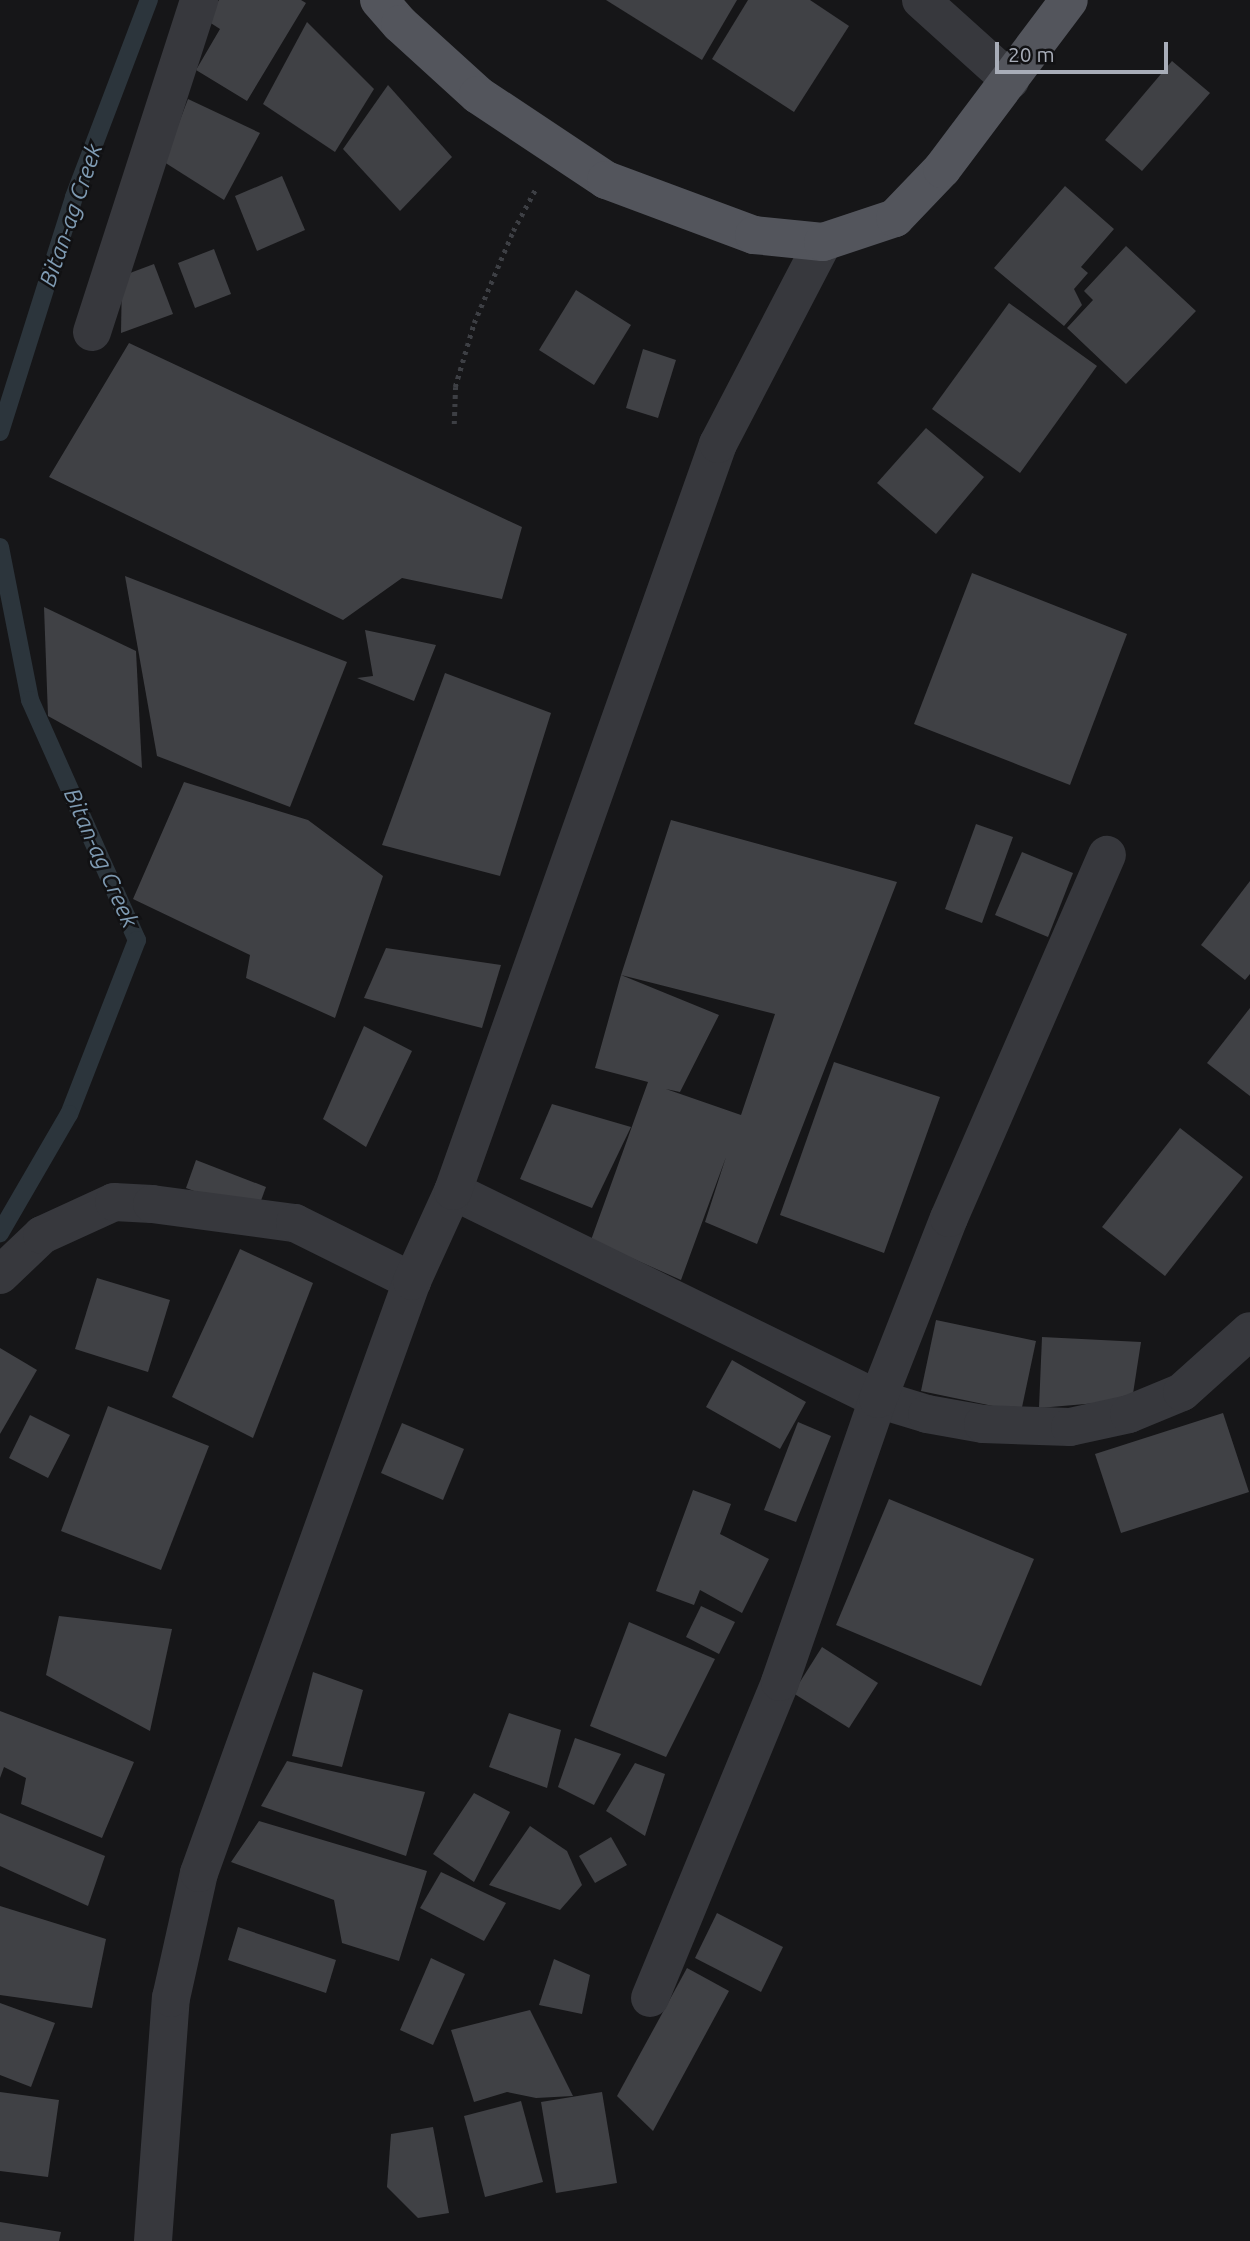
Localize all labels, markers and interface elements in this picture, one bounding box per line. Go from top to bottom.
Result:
scale bar [998,28,1171,72]
text: 20 m [1008,42,1055,66]
water label: Bitan-ag Creek [34,140,108,290]
water label: Bitan-ag Creek [58,784,144,932]

